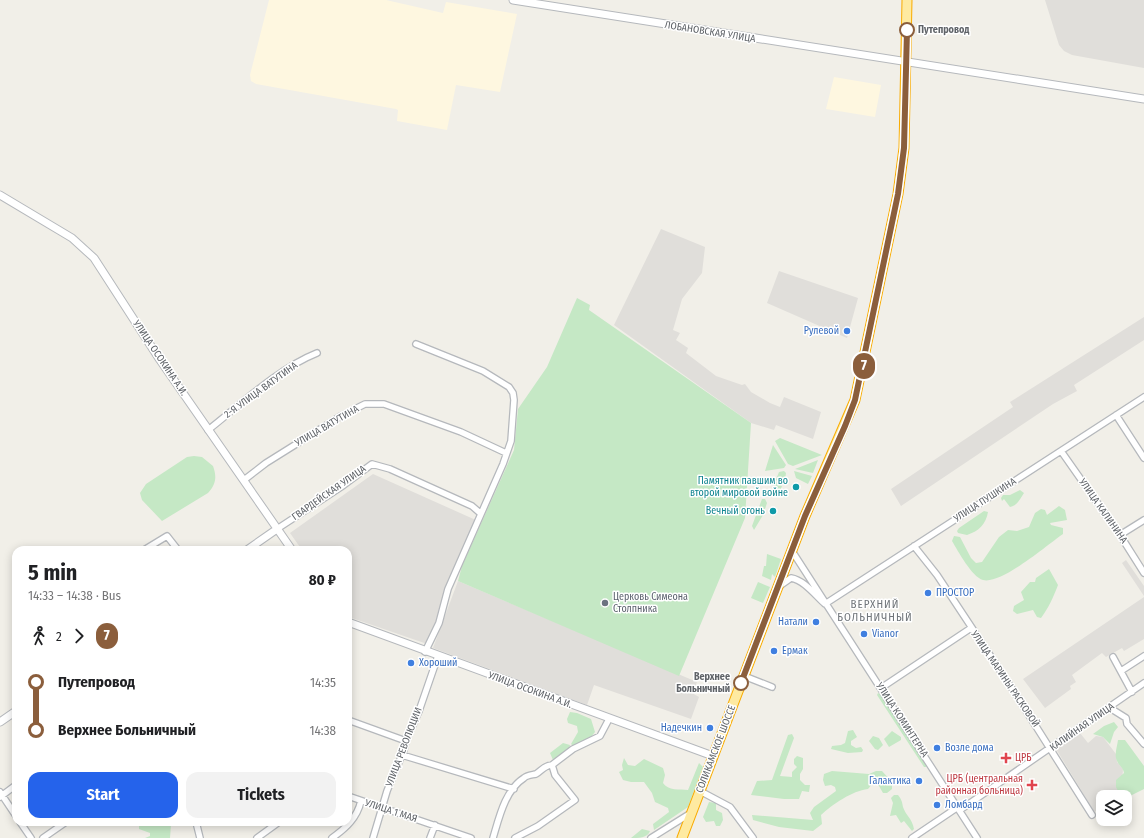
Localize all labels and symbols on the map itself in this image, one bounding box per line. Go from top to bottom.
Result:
street label: ЛОБАНОВСКАЯ УЛИЦА [664,19,757,45]
marker: Путепровод [899,22,915,38]
place label: Путепровод [918,24,969,36]
street label: УЛИЦА ОСОКИНА А.И. [130,317,190,398]
place label: Рулевой [804,325,839,337]
marker: Рулевой [842,326,852,336]
line badge: 7 [851,353,877,379]
street label: 2-Я УЛИЦА ВАТУТИНА [222,359,301,421]
street label: УЛИЦА ВАТУТИНА [292,402,362,450]
street label: ГВАРДЕЙСКАЯ УЛИЦА [289,462,369,523]
place label: Памятник павшим во второй мировой войне [690,475,788,499]
street label: УЛИЦА ПУШКИНА [951,475,1019,525]
street label: УЛИЦА КАЛИНИНА [1076,476,1130,546]
marker: Памятник павшим во второй мировой войне [791,482,801,492]
place label: Вечный огонь [706,505,765,517]
marker: Вечный огонь [768,506,778,516]
place label: ПРОСТОР [936,587,974,599]
marker: ПРОСТОР [923,588,933,598]
place label: Церковь Симеона Столпника [613,591,688,615]
marker: Церковь Симеона Столпника [600,598,610,608]
district label: ВЕРХНИЙ БОЛЬНИЧНЫЙ [837,598,913,624]
place label: Натали [778,616,808,628]
marker: Натали [811,617,821,627]
street label: УЛИЦА МАРИНЫ РАСКОВОЙ [968,627,1043,730]
place label: Vianor [872,628,899,640]
marker: Vianor [859,629,869,639]
place label: Ермак [782,645,808,657]
marker: Ермак [769,646,779,656]
place label: Хороший [419,657,457,669]
marker: Хороший [406,658,416,668]
street label: УЛИЦА ОСОКИНА А.И. [485,669,574,711]
place label: Верхнее Больничный [676,671,730,695]
marker: Верхнее Больничный [733,675,749,691]
street label: УЛИЦА КОМИНТЕРНА [873,680,931,760]
street label: КАЛИЙНАЯ УЛИЦА [1047,699,1117,754]
street label: СОЛИКАМСКОЕ ШОССЕ [694,703,738,795]
street label: УЛИЦА РЕВОЛЮЦИИ [383,706,425,789]
place label: Надечкин [661,722,702,734]
marker: Надечкин [705,723,715,733]
place label: Возле дома [945,742,994,754]
marker: Возле дома [932,743,942,753]
marker: ЦРБ [1000,752,1012,764]
place label: ЦРБ [1015,752,1032,764]
place label: ЦРБ (центральная районная больница) [935,772,1023,797]
place label: Галактика [869,775,911,787]
marker: Галактика [914,776,924,786]
marker: ЦРБ (центральная районная больница) [1026,779,1038,791]
street label: УЛИЦА 1 МАЯ [362,797,419,825]
place label: Ломбард [945,799,982,811]
marker: Ломбард [932,800,942,810]

